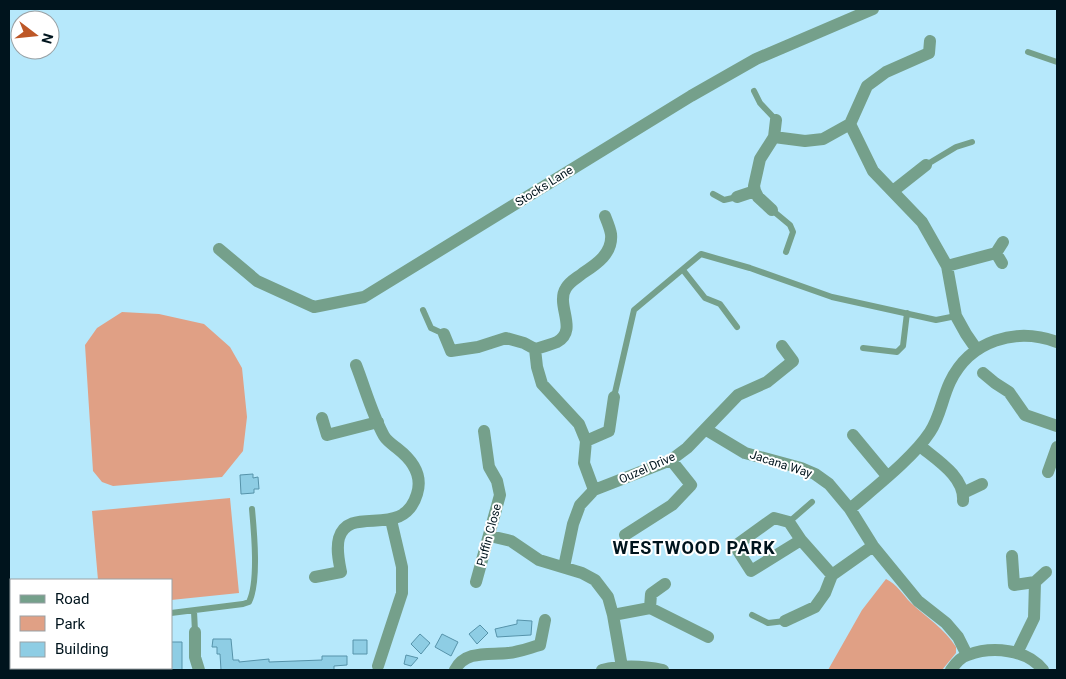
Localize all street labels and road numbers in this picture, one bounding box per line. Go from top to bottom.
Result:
street label: Stocks Lane [513,163,575,209]
street label: Jacana Way [748,447,814,481]
street label: Ouzel Drive [617,449,677,487]
street label: Puffin Close [474,502,504,568]

